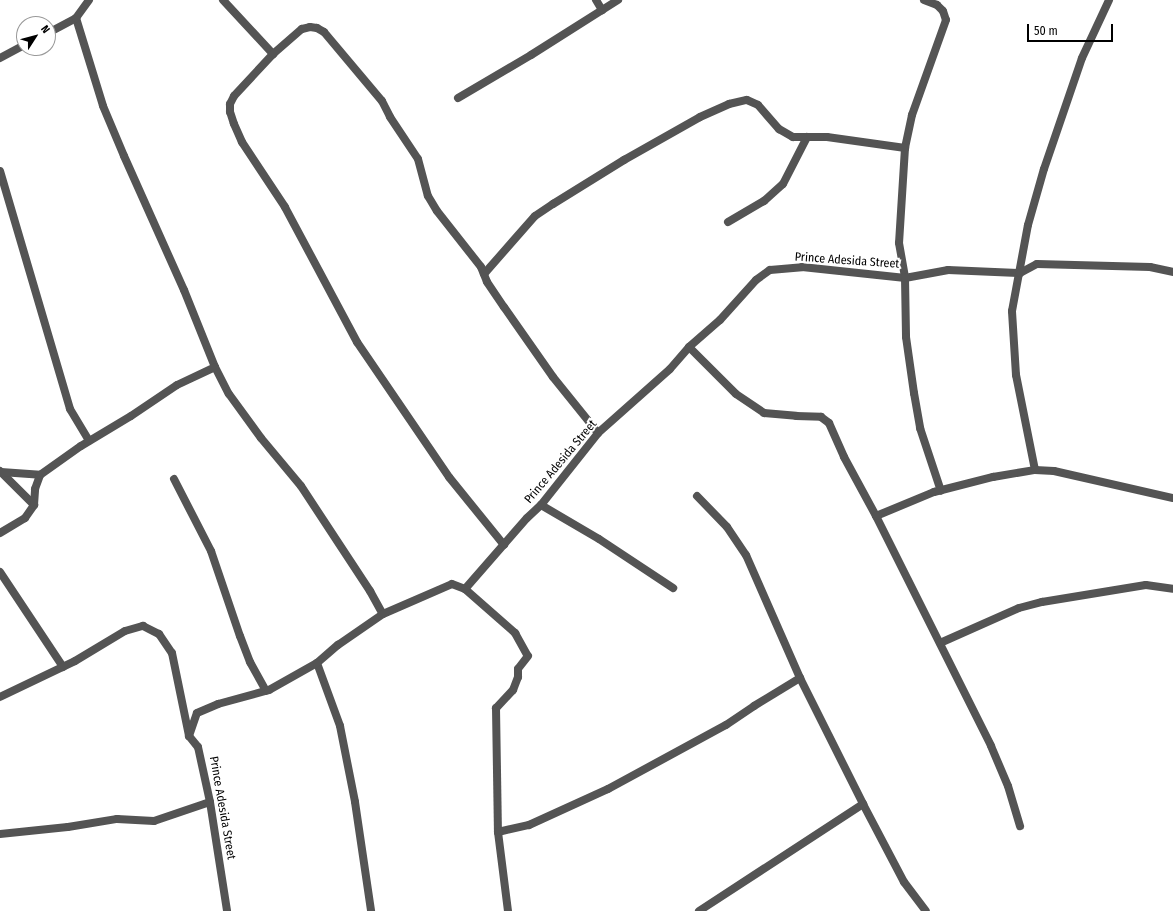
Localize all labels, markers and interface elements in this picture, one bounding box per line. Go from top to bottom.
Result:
north arrow [16,16,56,56]
scale bar [1029,16,1115,42]
text: N [38,23,53,36]
text: 50 m [1034,24,1058,38]
street label: Prince Adesida Street [794,250,900,272]
street label: Prince Adesida Street [522,417,600,507]
street label: Prince Adesida Street [206,755,238,861]

